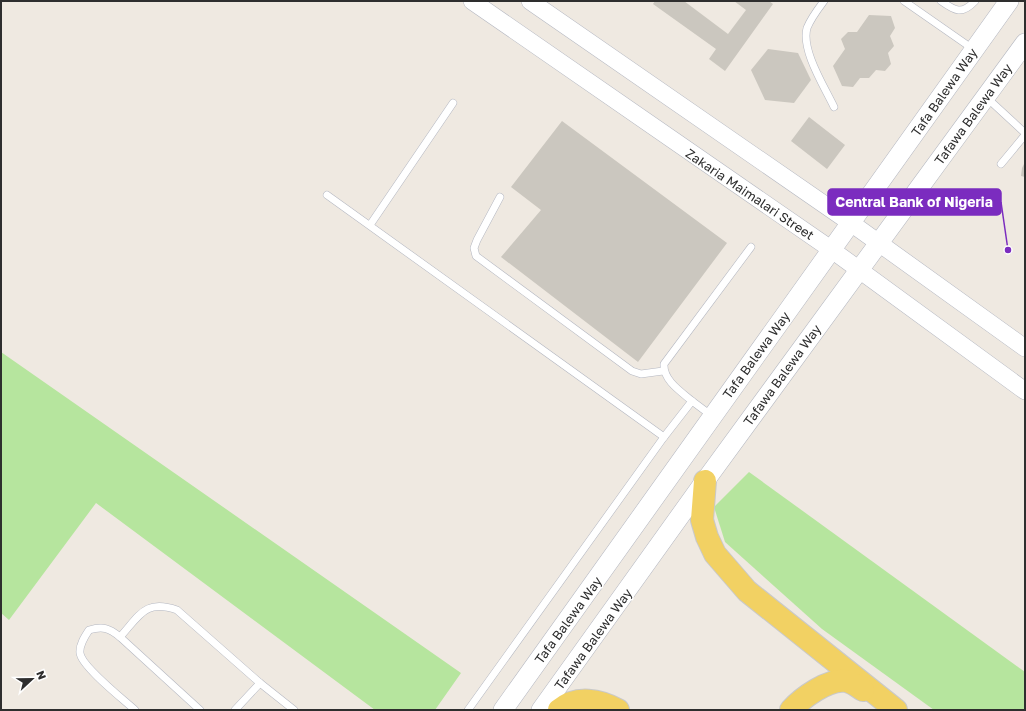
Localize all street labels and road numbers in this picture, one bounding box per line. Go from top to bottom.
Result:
street label: Tafa Balewa Way [908,44,981,139]
street label: Tafawa Balewa Way [931,60,1016,168]
street label: Zakaria Maimalari Street [683,145,817,243]
street label: Tafa Balewa Way [719,308,793,402]
street label: Tafawa Balewa Way [740,321,825,429]
street label: Tafa Balewa Way [531,573,605,667]
street label: Tafawa Balewa Way [551,585,636,693]

